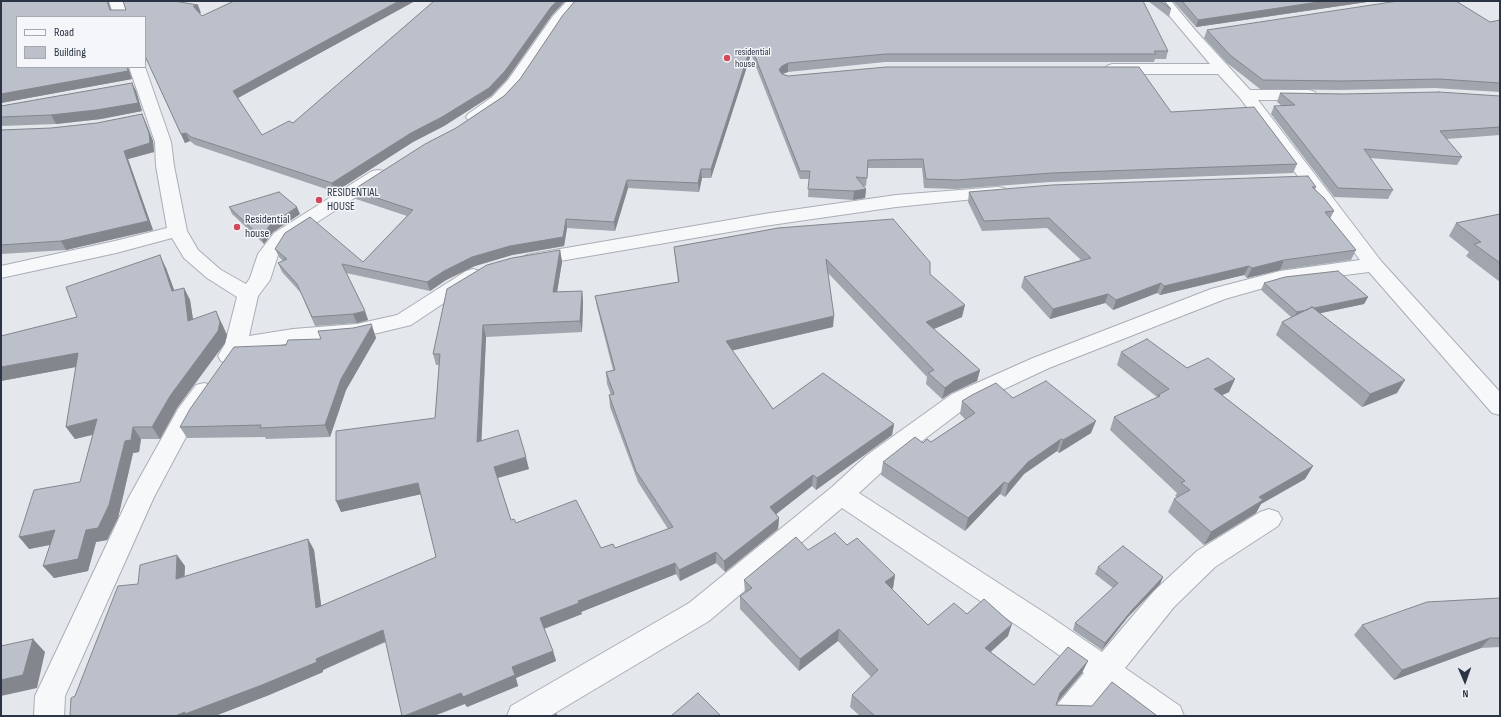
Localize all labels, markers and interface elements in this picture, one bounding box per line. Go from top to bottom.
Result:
legend [16,16,146,68]
text: Road [54,25,74,40]
text: Building [54,45,86,60]
place label: residential house [735,46,770,70]
marker: residential house [722,53,732,63]
place label: RESIDENTIAL HOUSE [327,186,379,214]
marker: RESIDENTIAL HOUSE [314,195,324,205]
place label: Residential house [245,213,290,241]
marker: Residential house [232,222,242,232]
north arrow [1445,661,1485,701]
text: N [1462,687,1469,700]

